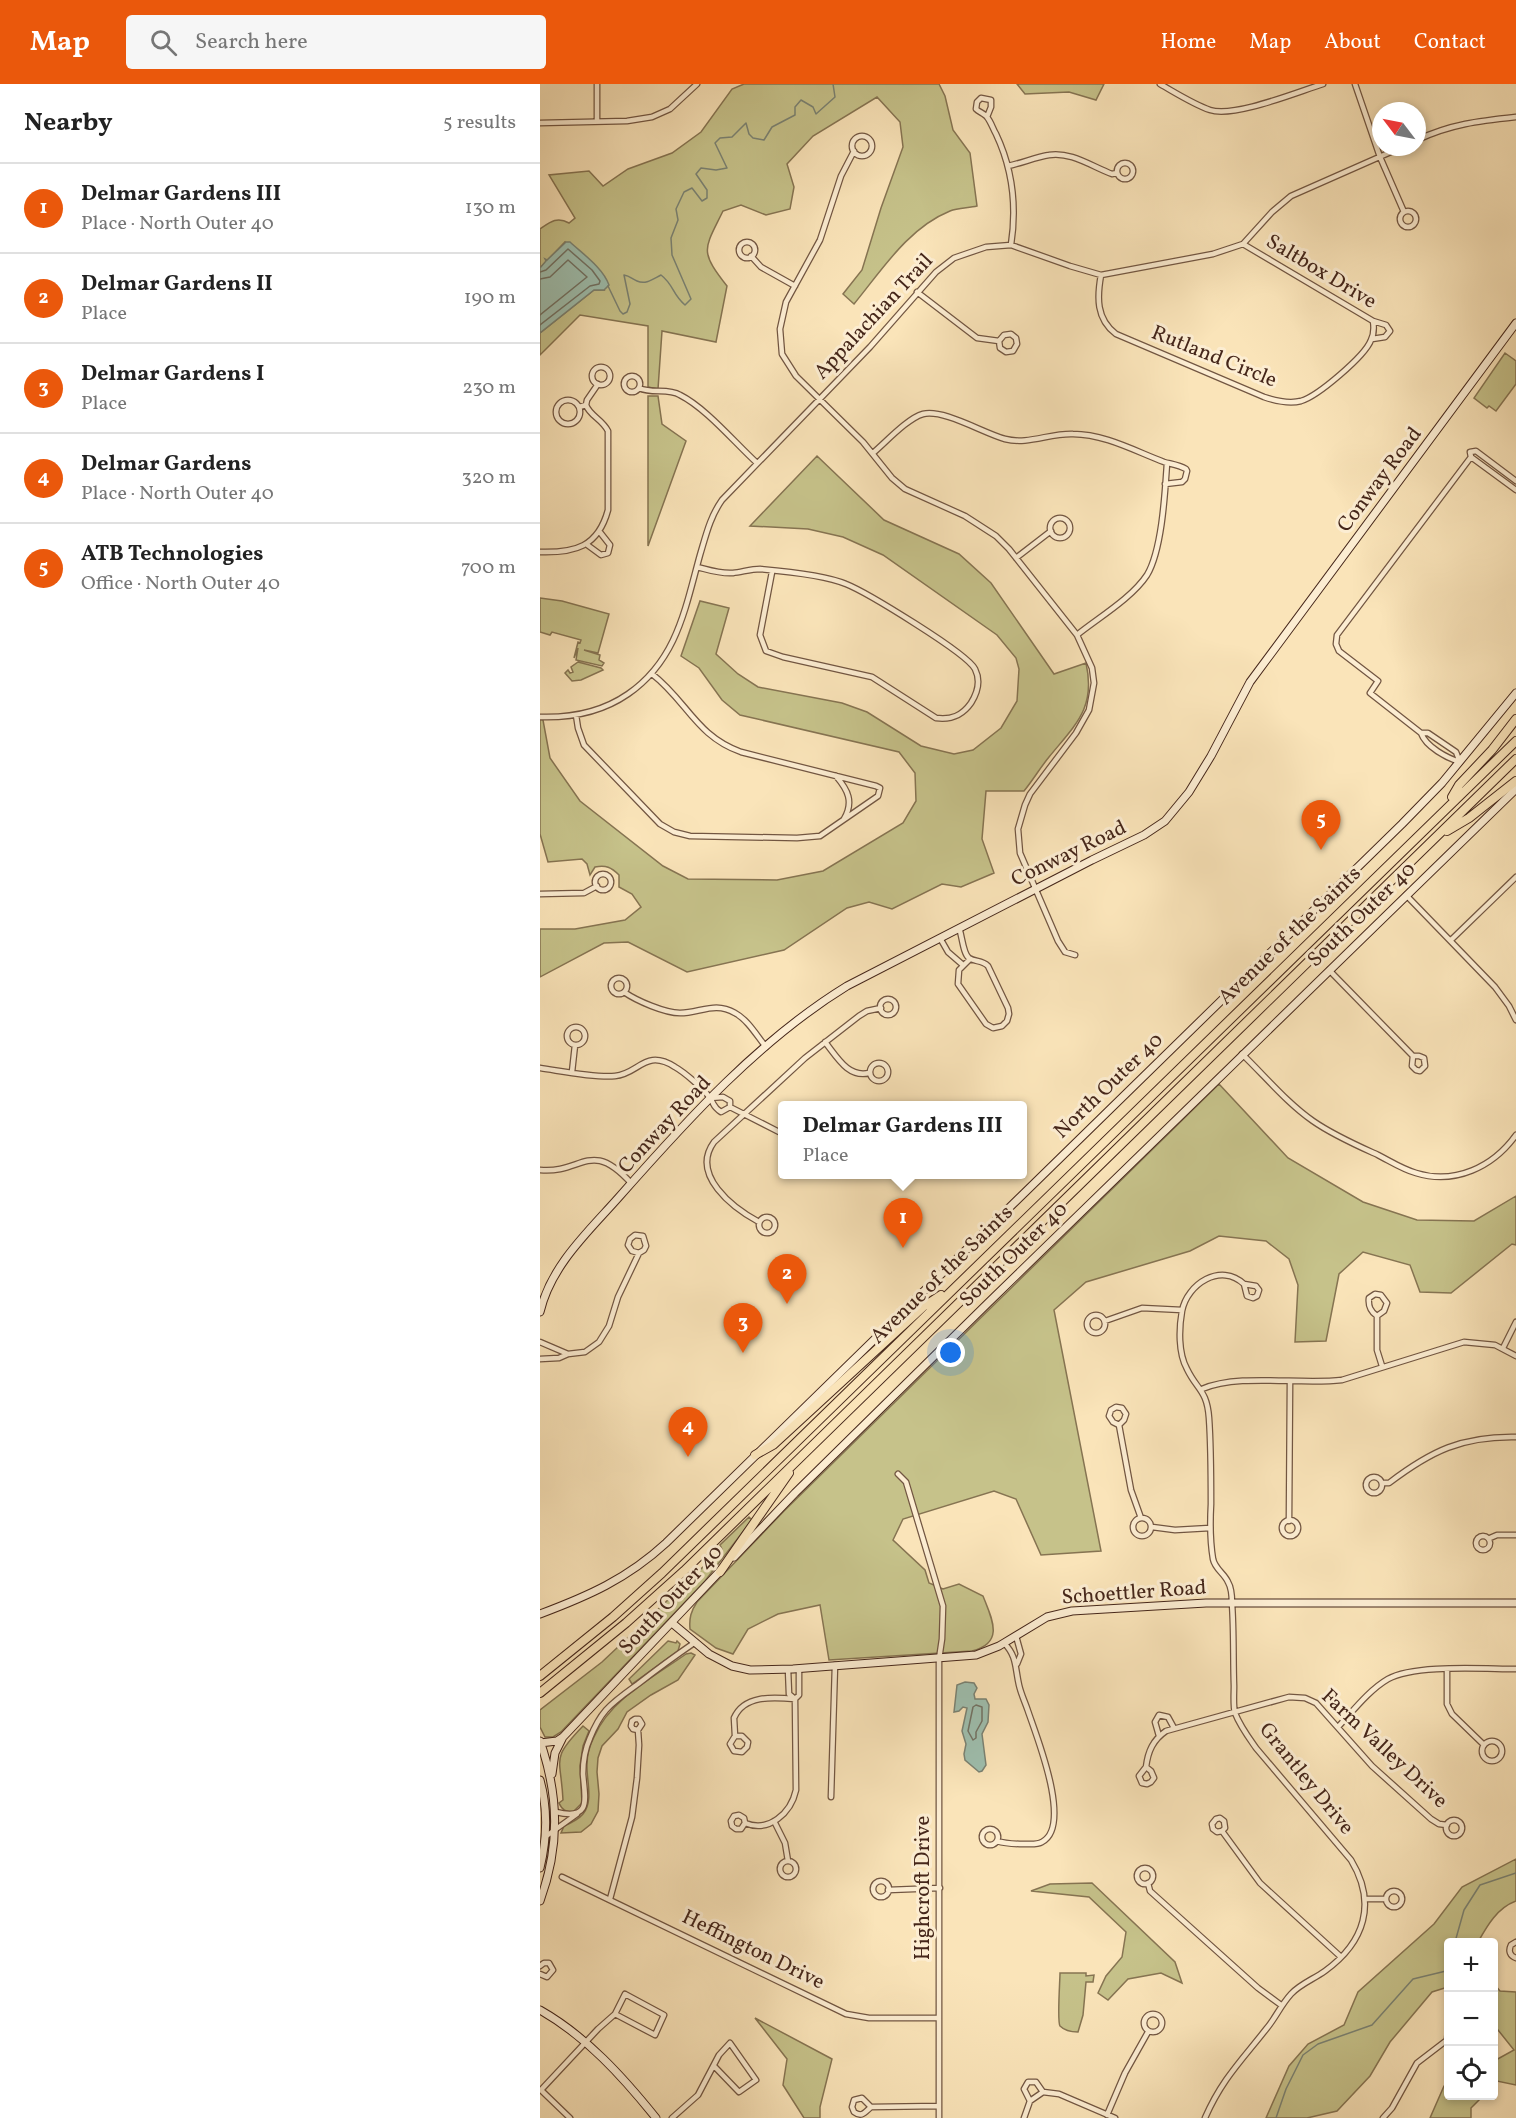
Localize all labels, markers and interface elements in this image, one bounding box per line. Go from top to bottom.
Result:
search box [126,15,546,69]
text: Map [30,23,90,62]
icon: search [147,26,180,59]
text: Search here [195,27,308,58]
text: Home [1161,28,1216,57]
text: Map [1249,28,1291,57]
text: About [1324,28,1381,57]
text: Contact [1414,28,1486,57]
north arrow [1372,102,1426,156]
text: Nearby [24,105,113,141]
text: 5 results [443,109,516,137]
text: Delmar Gardens III [81,179,281,210]
text: 1 [39,194,48,222]
text: 130 m [465,194,516,222]
text: Place · North Outer 40 [81,210,274,238]
street label: Saltbox Drive [1260,228,1382,316]
street label: Appalachian Trail [808,248,940,386]
text: Delmar Gardens II [81,269,273,300]
text: 2 [38,284,49,312]
text: 190 m [464,284,516,312]
text: Place [81,300,127,328]
street label: Rutland Circle [1147,319,1281,395]
text: Delmar Gardens I [81,359,264,390]
text: 3 [38,374,49,402]
text: 230 m [462,374,516,402]
text: Place [81,390,127,418]
street label: Conway Road [1331,421,1429,539]
text: Delmar Gardens [81,449,252,480]
text: 4 [37,464,50,492]
text: 320 m [461,464,516,492]
text: Place · North Outer 40 [81,480,274,508]
text: ATB Technologies [81,539,263,570]
text: 5 [39,554,48,582]
text: 700 m [461,554,516,582]
text: Office · North Outer 40 [81,570,280,598]
pin: 5 [1302,800,1340,850]
street label: Conway Road [1006,814,1132,894]
street label: South Outer 40 [1301,856,1423,974]
street label: Avenue of the Saints [1212,860,1368,1012]
street label: North Outer 40 [1048,1026,1170,1146]
street label: Conway Road [612,1069,718,1181]
popup [778,1101,1027,1179]
text: Delmar Gardens III [802,1111,1003,1142]
text: Place [802,1142,848,1170]
street label: South Outer 40 [953,1196,1075,1314]
pin: 1 [884,1198,922,1248]
street label: Avenue of the Saints [864,1199,1020,1351]
pin: 2 [768,1254,806,1304]
pin: 3 [724,1304,762,1353]
your location [936,1338,965,1367]
pin: 4 [668,1408,708,1457]
street label: South Outer 40 [612,1539,730,1661]
street label: Schoettler Road [1061,1573,1207,1613]
street label: Farm Valley Drive [1314,1683,1454,1815]
street label: Grantley Drive [1252,1717,1360,1841]
street label: Highcroft Drive [909,1816,938,1960]
street label: Heffington Drive [677,1903,829,1997]
map controls [1444,1938,1498,2100]
button: + [1444,1938,1498,1992]
button: − [1444,1992,1498,2046]
button: locate [1444,2046,1498,2100]

